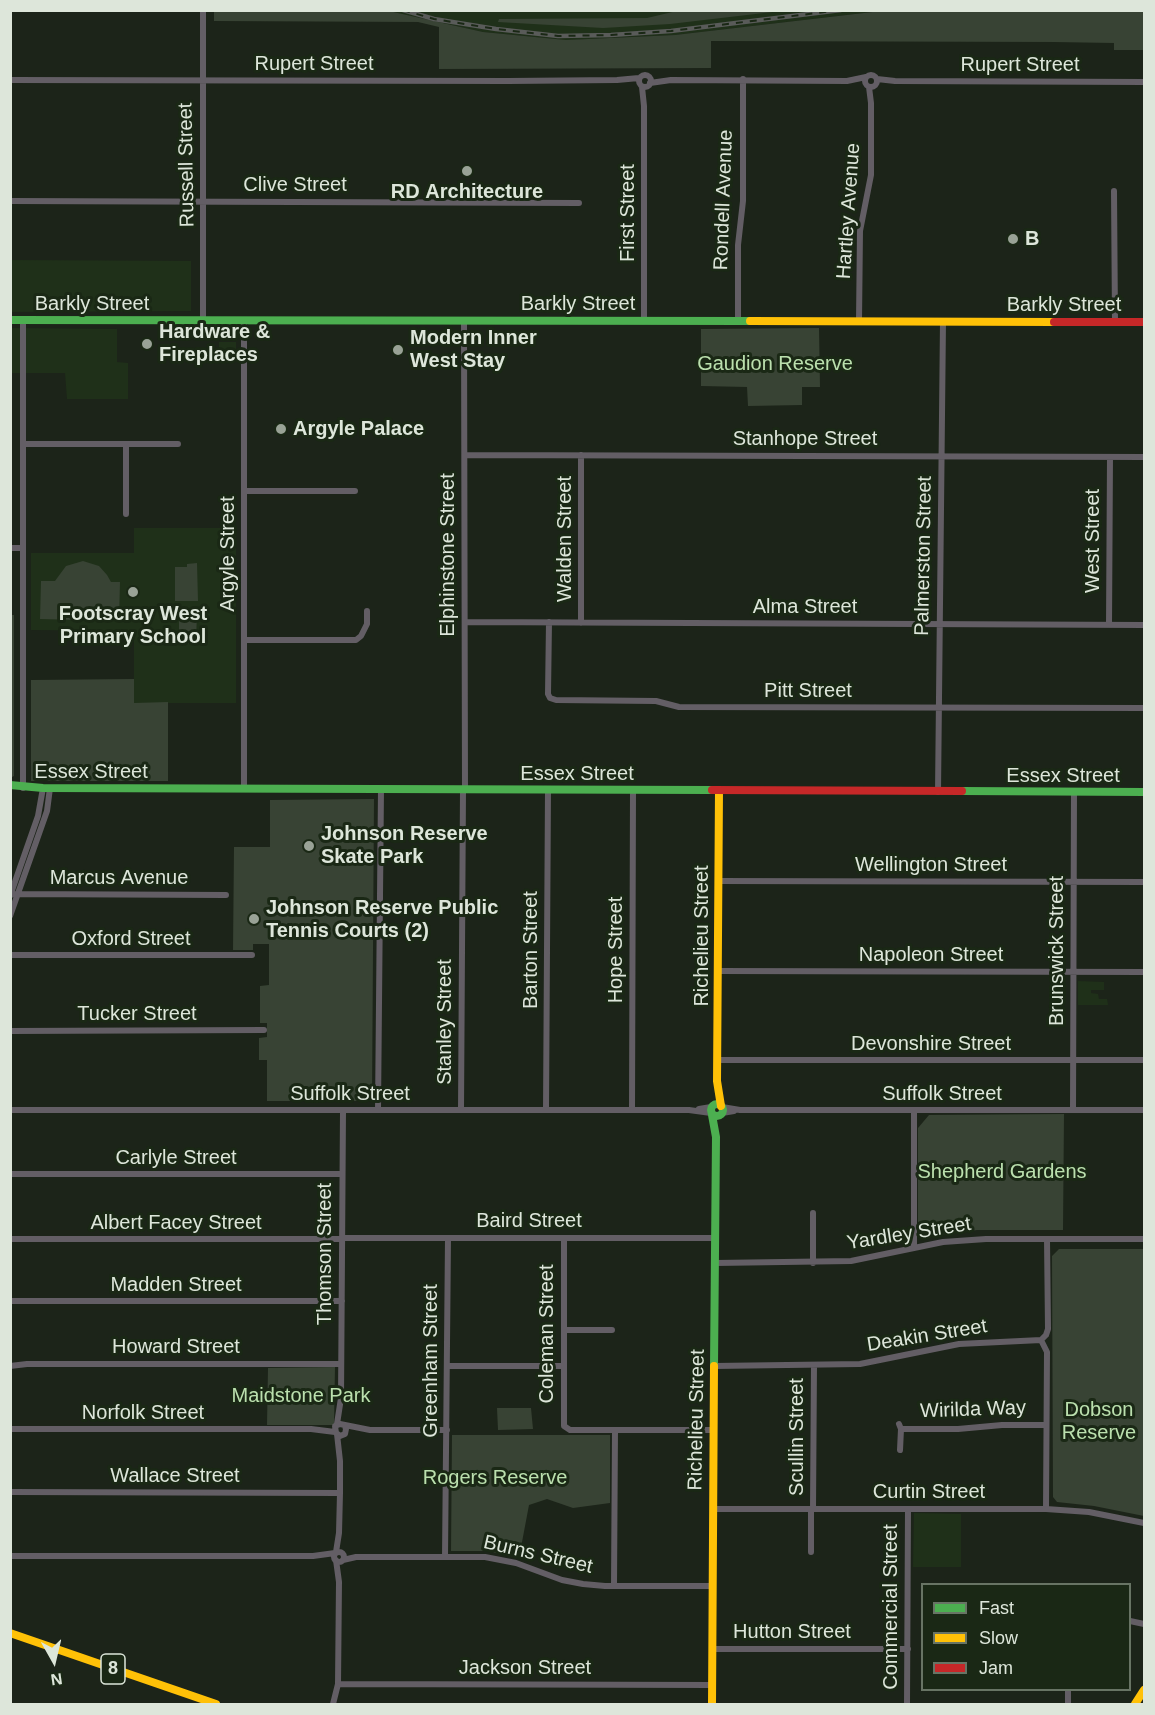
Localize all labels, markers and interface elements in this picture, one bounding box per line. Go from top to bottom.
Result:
street label: Rupert Street [255,52,373,76]
street label: Rupert Street [961,53,1079,77]
street label: Russell Street [174,103,200,227]
street label: Rondell Avenue [710,129,738,271]
street label: Hartley Avenue [832,142,866,280]
marker: RD Architecture [460,164,474,178]
street label: First Street [616,164,640,262]
street label: Clive Street [243,173,347,197]
place label: RD Architecture [391,180,543,204]
place label: B [1025,227,1039,251]
marker: B [1006,232,1020,246]
street label: Barkly Street [35,292,149,316]
street label: Barkly Street [521,292,635,316]
street label: Barkly Street [1007,293,1121,317]
place label: Hardware & Fireplaces [159,320,270,367]
place label: Modern Inner West Stay [410,326,537,373]
marker: Hardware & Fireplaces [140,337,154,351]
marker: Modern Inner West Stay [391,343,405,357]
park label: Gaudion Reserve [697,352,853,376]
place label: Argyle Palace [293,417,424,441]
marker: Argyle Palace [274,422,288,436]
street label: Stanhope Street [733,427,877,451]
street label: Elphinstone Street [436,473,460,637]
street label: Walden Street [553,476,577,602]
street label: Palmerston Street [911,476,937,636]
street label: West Street [1081,489,1105,593]
street label: Argyle Street [216,496,240,612]
marker: Footscray West Primary School [126,585,140,599]
street label: Alma Street [753,595,857,619]
place label: Footscray West Primary School [59,602,207,649]
street label: Pitt Street [764,679,852,703]
street label: Essex Street [34,760,148,784]
street label: Essex Street [520,762,634,786]
street label: Essex Street [1006,764,1120,788]
place label: Johnson Reserve Skate Park [321,822,488,869]
marker: Johnson Reserve Skate Park [302,839,316,853]
street label: Wellington Street [855,853,1007,877]
street label: Richelieu Street [690,865,714,1007]
street label: Marcus Avenue [50,866,188,890]
street label: Brunswick Street [1045,876,1069,1026]
street label: Barton Street [519,891,543,1009]
place label: Johnson Reserve Public Tennis Courts (2) [266,896,498,943]
street label: Hope Street [604,897,628,1003]
marker: Johnson Reserve Public Tennis Courts (2) [247,912,261,926]
street label: Oxford Street [72,927,190,951]
street label: Napoleon Street [859,943,1003,967]
street label: Stanley Street [433,959,457,1085]
street label: Tucker Street [77,1002,197,1026]
street label: Devonshire Street [851,1032,1011,1056]
street label: Suffolk Street [290,1082,410,1106]
street label: Suffolk Street [882,1082,1002,1106]
street label: Carlyle Street [115,1146,237,1170]
park label: Shepherd Gardens [917,1160,1087,1184]
street label: Thomson Street [313,1183,337,1325]
street label: Baird Street [476,1209,582,1233]
street label: Albert Facey Street [90,1211,262,1235]
street label: Yardley Street [845,1212,973,1256]
street label: Coleman Street [535,1265,559,1403]
street label: Madden Street [110,1273,242,1297]
street label: Greenham Street [419,1284,443,1438]
street label: Deakin Street [865,1315,989,1357]
street label: Howard Street [112,1335,240,1359]
street label: Richelieu Street [684,1349,710,1491]
street label: Scullin Street [785,1378,809,1496]
park label: Maidstone Park [232,1384,370,1408]
street label: Wirilda Way [920,1396,1026,1424]
park label: Dobson Reserve [1062,1398,1136,1445]
street label: Norfolk Street [82,1401,204,1425]
street label: Wallace Street [110,1464,240,1488]
park label: Rogers Reserve [423,1466,567,1490]
street label: Curtin Street [873,1480,985,1504]
street label: Commercial Street [879,1524,903,1690]
street label: Burns Street [481,1531,595,1579]
legend [921,1583,1131,1691]
text: Fast [979,1598,1014,1618]
street label: Hutton Street [733,1620,851,1644]
text: Slow [979,1628,1018,1648]
north arrow [24,1631,84,1691]
road number: 8 [101,1654,125,1684]
street label: Jackson Street [459,1656,591,1680]
text: Jam [979,1658,1013,1678]
text: N [50,1670,63,1689]

